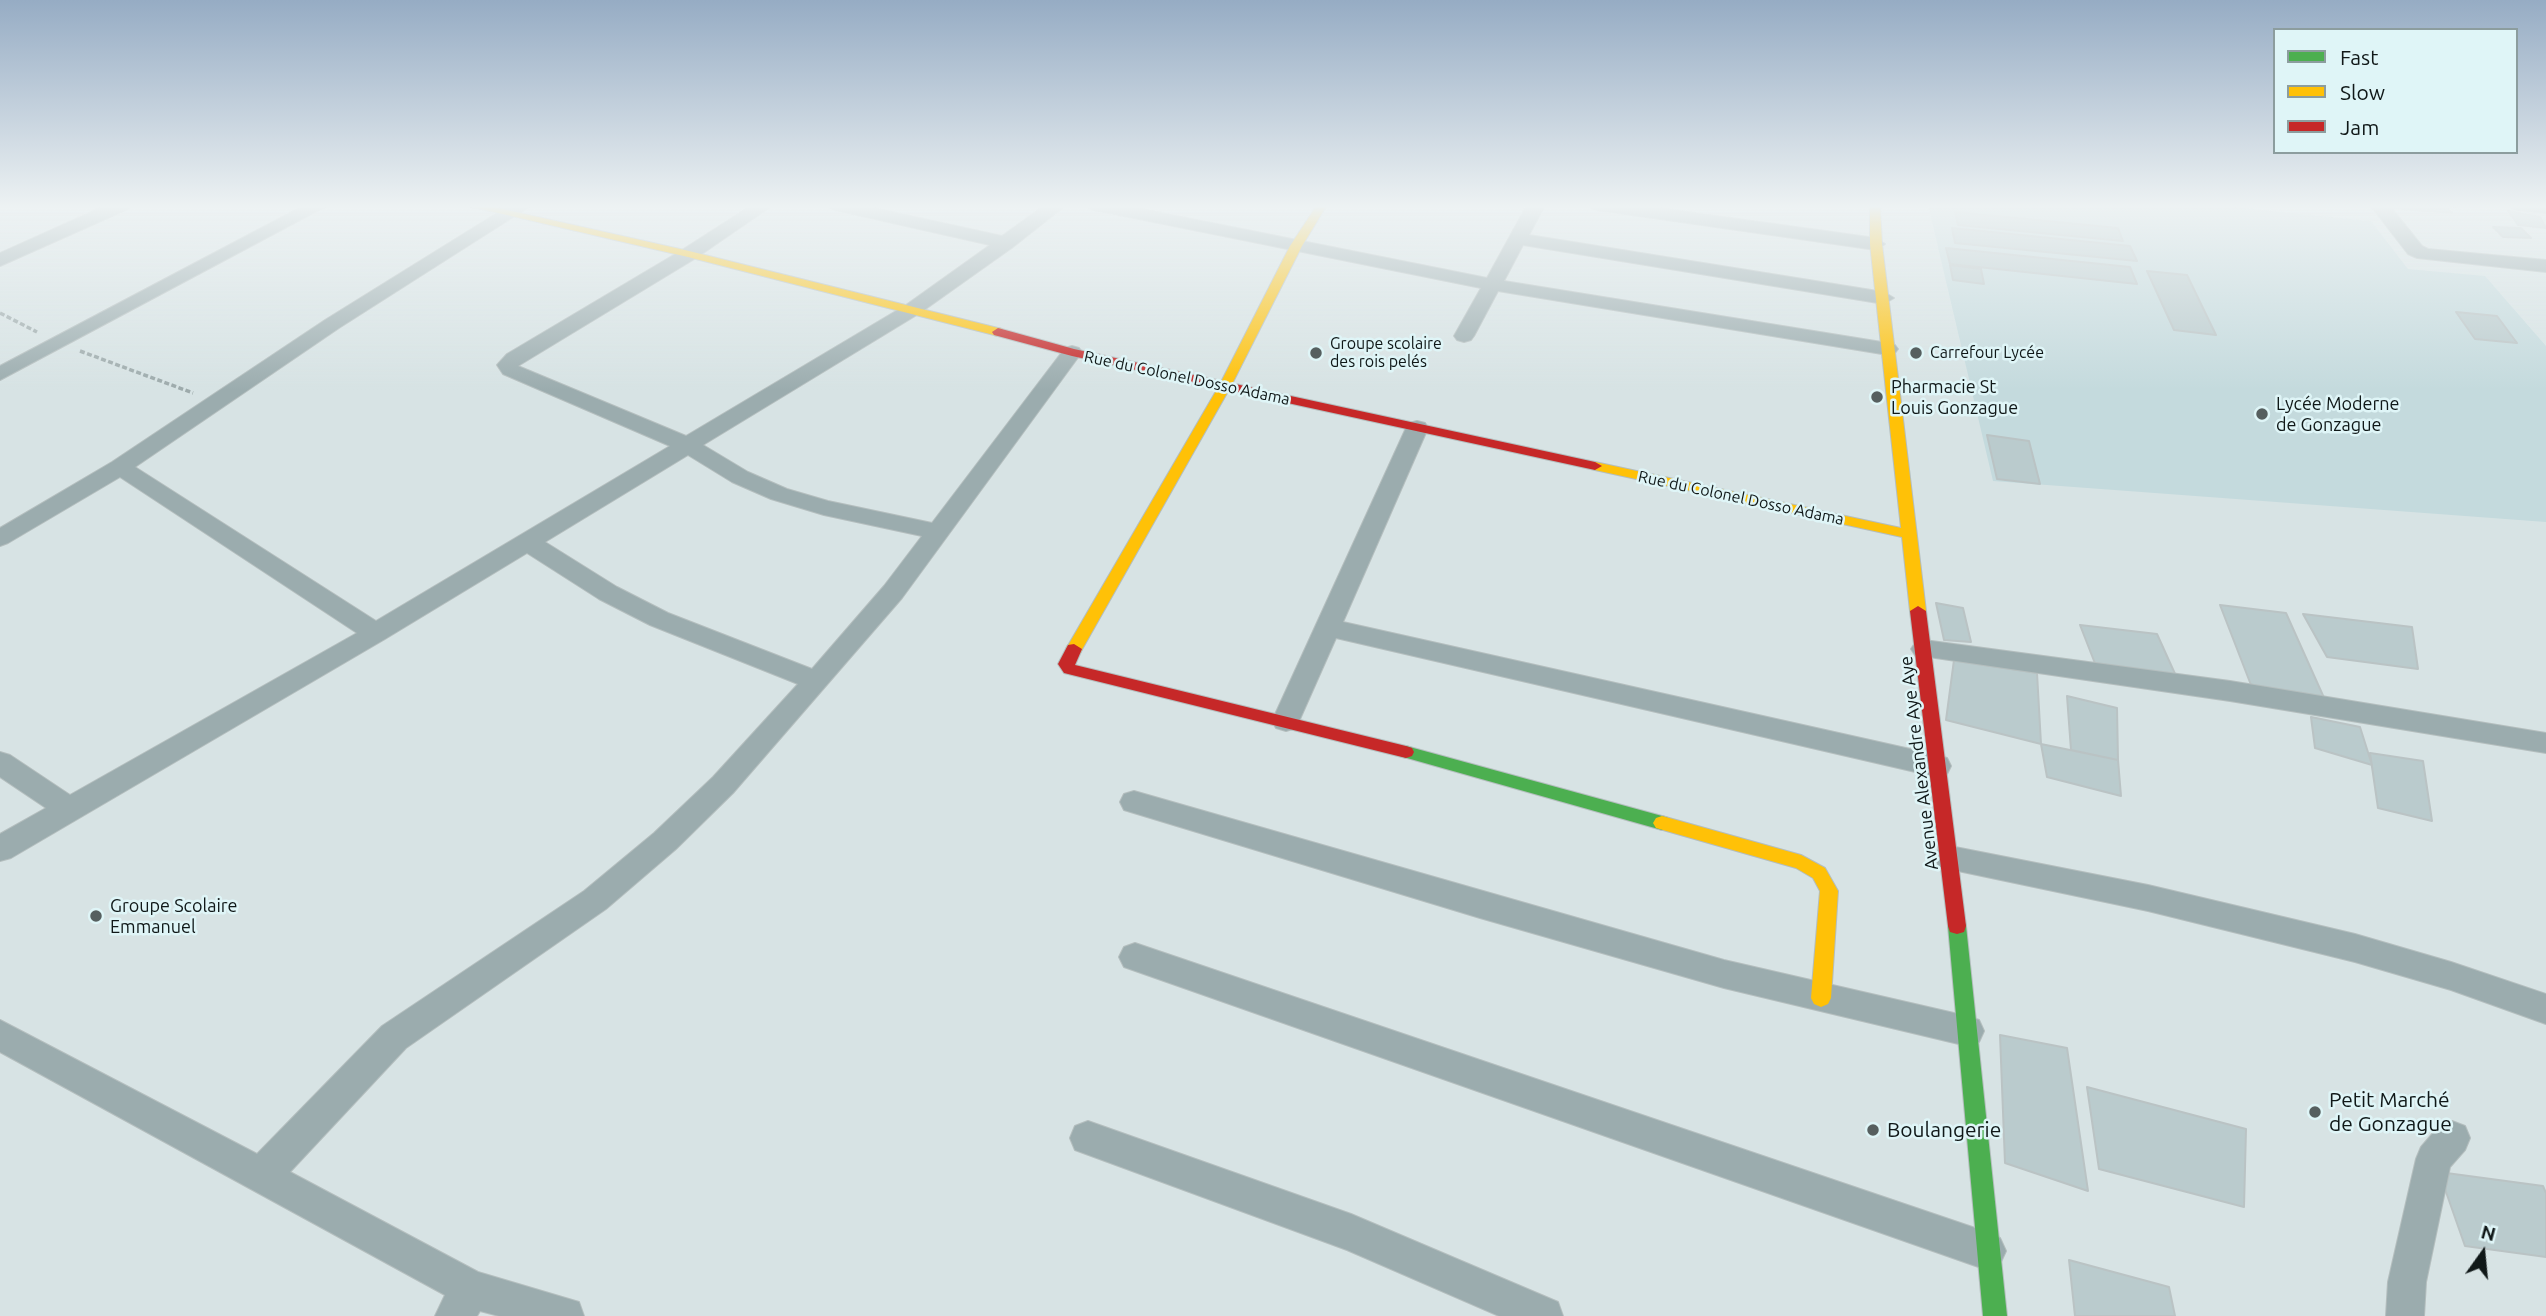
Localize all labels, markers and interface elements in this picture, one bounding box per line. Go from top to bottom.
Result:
legend [2273,28,2518,154]
text: Fast [2340,45,2378,69]
text: Slow [2340,80,2385,104]
text: Jam [2340,115,2379,139]
place label: Groupe scolaire des rois pelés [1330,334,1442,372]
place label: Carrefour Lycée [1930,343,2044,363]
marker: Groupe scolaire des rois pelés [1308,345,1324,361]
marker: Carrefour Lycée [1908,345,1924,361]
street label: Rue du Colonel Dosso Adama [1082,347,1292,409]
place label: Pharmacie St Louis Gonzague [1891,376,2018,418]
marker: Pharmacie St Louis Gonzague [1869,389,1885,405]
place label: Lycée Moderne de Gonzague [2276,393,2400,436]
marker: Lycée Moderne de Gonzague [2254,406,2270,422]
street label: Rue du Colonel Dosso Adama [1636,467,1846,529]
street label: Avenue Alexandre Aye Aye [1895,655,1943,871]
place label: Groupe Scolaire Emmanuel [110,895,238,937]
marker: Groupe Scolaire Emmanuel [88,908,104,924]
place label: Petit Marché de Gonzague [2329,1087,2452,1137]
marker: Petit Marché de Gonzague [2307,1104,2323,1120]
place label: Boulangerie [1887,1117,2001,1143]
marker: Boulangerie [1865,1122,1881,1138]
north arrow [2448,1218,2518,1288]
text: N [2479,1220,2498,1245]

